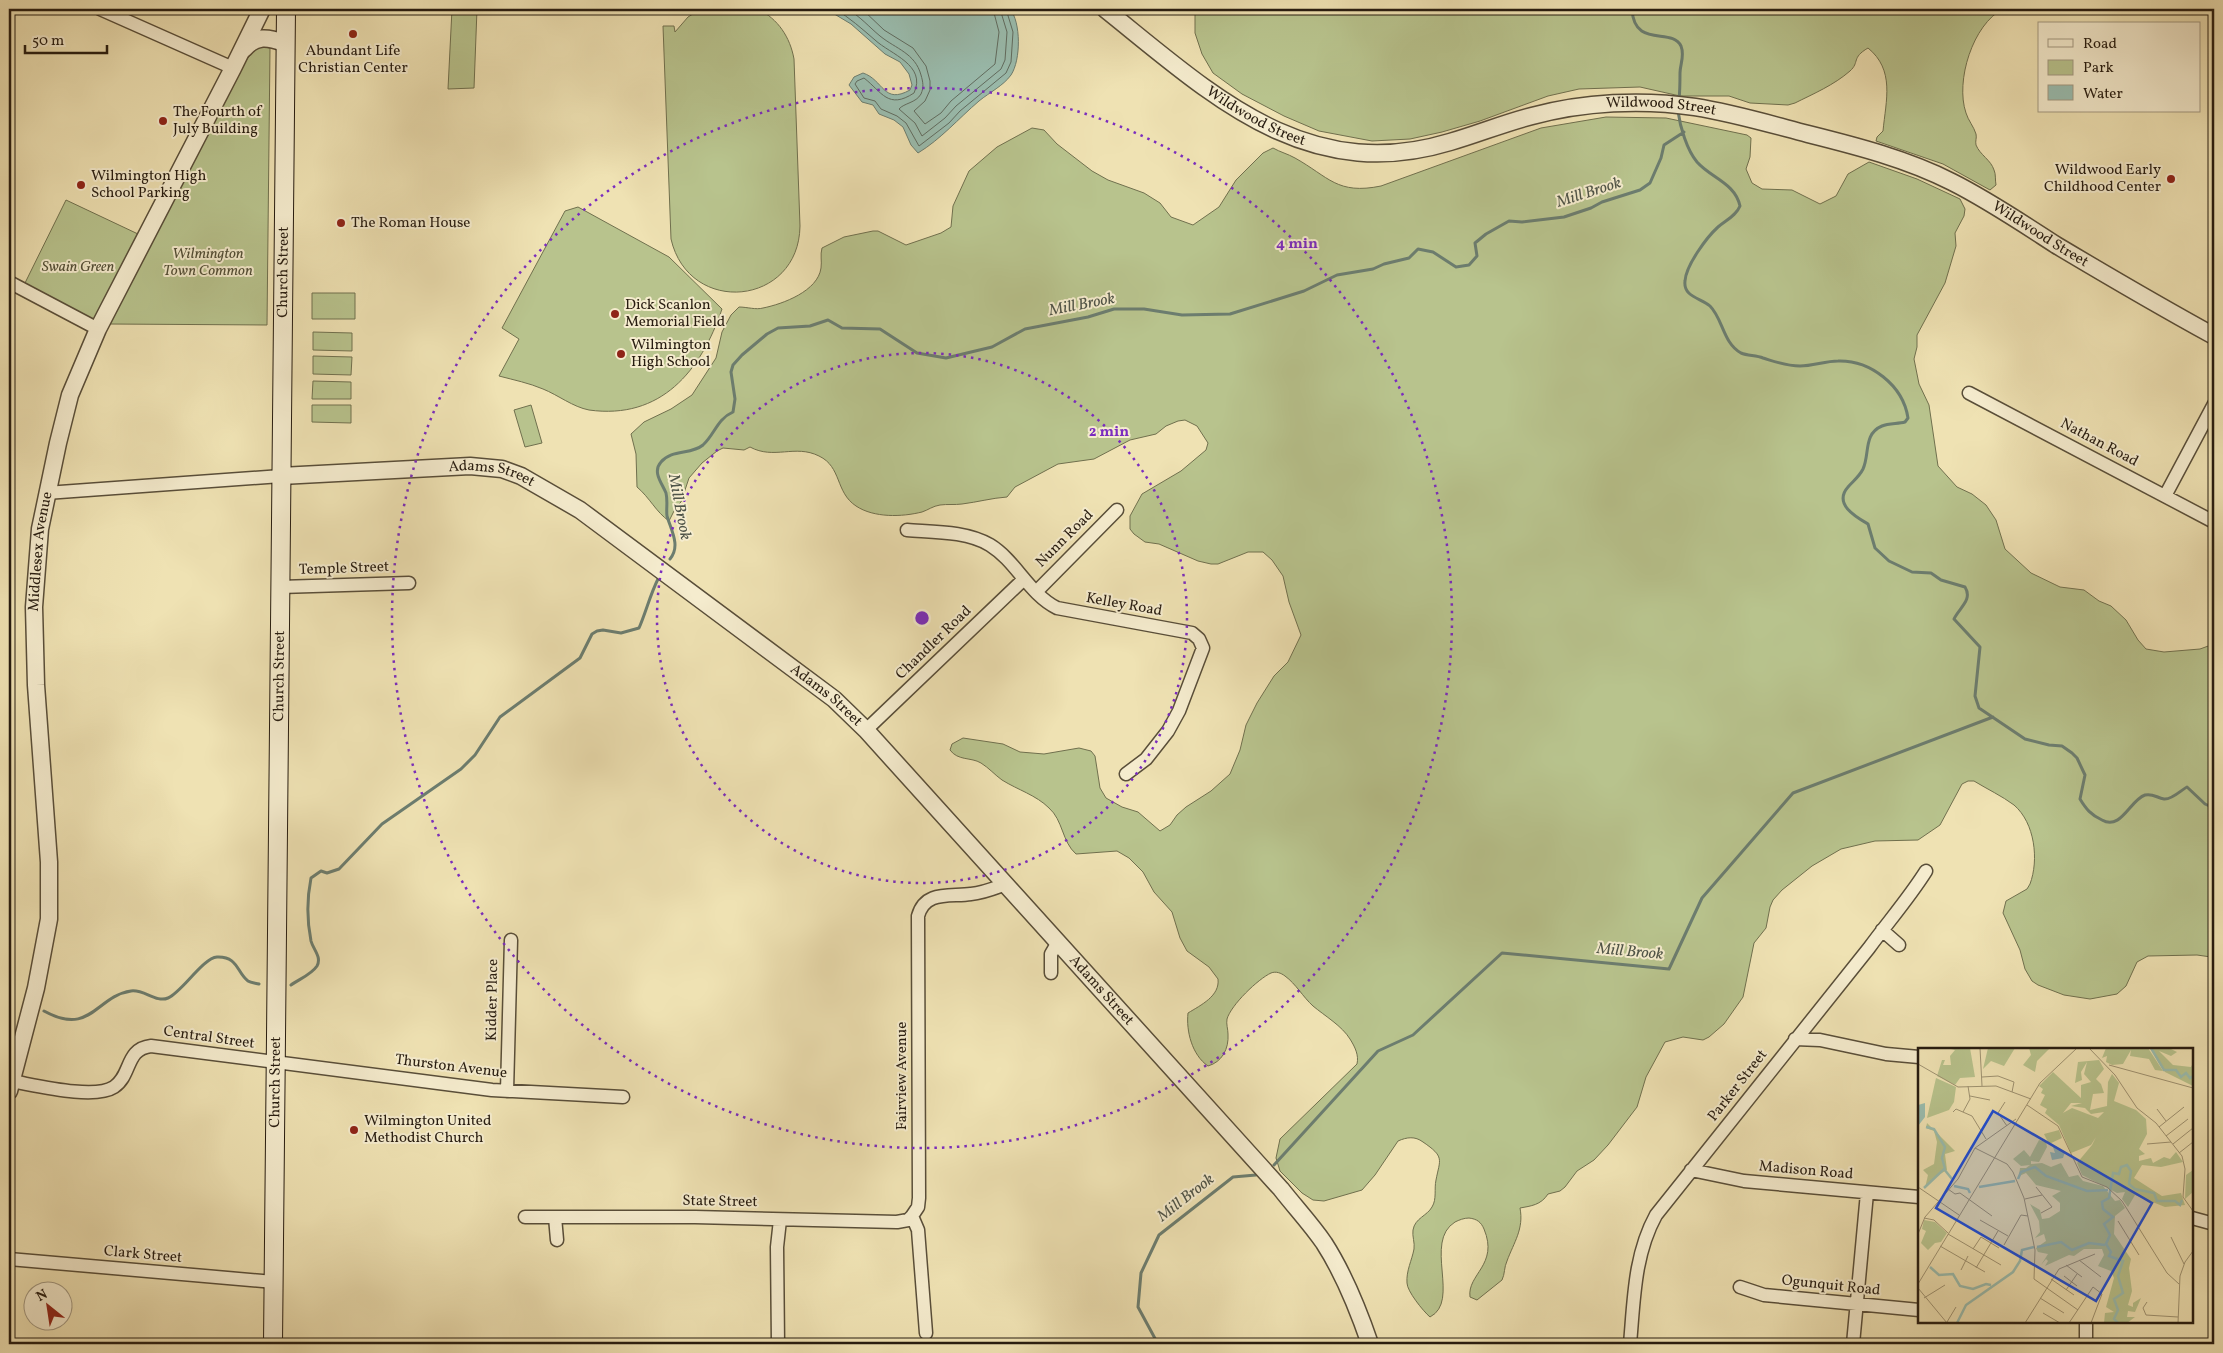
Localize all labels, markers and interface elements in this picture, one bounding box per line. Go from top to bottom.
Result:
scale bar [25,22,108,54]
legend [2038,22,2200,112]
marker: Abundant Life Christian Center [347,28,359,40]
text: 50 m [32,31,64,52]
text: Road [2083,34,2117,55]
place label: Abundant Life Christian Center [298,41,408,79]
text: Park [2083,58,2114,79]
street label: Wildwood Street [1202,81,1308,151]
text: Water [2083,84,2123,105]
street label: Wildwood Street [1605,92,1718,121]
place label: The Fourth of July Building [173,102,263,140]
marker: The Fourth of July Building [157,115,169,127]
place label: Wildwood Early Childhood Center [2044,160,2161,198]
place label: Wilmington High School Parking [91,166,207,204]
water label: Mill Brook [1553,172,1625,214]
marker: Wildwood Early Childhood Center [2165,173,2177,185]
marker: Wilmington High School Parking [75,179,87,191]
street label: Wildwood Street [1988,196,2092,272]
place label: The Roman House [351,213,470,234]
marker: The Roman House [335,217,347,229]
street label: Church Street [272,226,294,318]
text: 4 min [1276,234,1318,255]
park label: Wilmington Town Common [163,244,253,282]
park label: Swain Green [42,257,115,278]
water label: Mill Brook [1046,288,1117,322]
place label: Dick Scanlon Memorial Field [625,295,725,333]
marker: Dick Scanlon Memorial Field [609,308,621,320]
place label: Wilmington High School [631,335,711,373]
marker: Wilmington High School [615,348,627,360]
street label: Nathan Road [2056,414,2142,472]
text: 2 min [1089,422,1129,443]
street label: Adams Street [448,455,539,492]
water label: Mill Brook [662,471,696,542]
street label: Middlesex Avenue [23,490,58,612]
street label: Nunn Road [1031,505,1099,573]
street label: Temple Street [298,557,390,581]
street label: Kelley Road [1084,588,1164,622]
street label: Chandler Road [891,601,977,685]
centre of rings [913,609,931,627]
street label: Church Street [269,630,290,722]
street label: Adams Street [786,659,867,731]
water label: Mill Brook [1595,938,1665,966]
street label: Adams Street [1064,951,1139,1030]
street label: Kidder Place [482,959,504,1041]
street label: Central Street [162,1021,256,1055]
street label: Fairview Avenue [892,1022,913,1130]
street label: Church Street [265,1036,286,1128]
street label: Parker Street [1703,1046,1773,1126]
inset map [1918,1048,2193,1323]
street label: Thurston Avenue [394,1050,508,1084]
place label: Wilmington United Methodist Church [364,1111,491,1149]
marker: Wilmington United Methodist Church [348,1124,360,1136]
street label: Madison Road [1758,1156,1854,1186]
water label: Mill Brook [1152,1168,1220,1228]
street label: State Street [682,1191,758,1213]
street label: Clark Street [103,1241,183,1269]
street label: Ogunquit Road [1780,1270,1882,1302]
north arrow [22,1280,72,1330]
text: N [33,1285,51,1307]

